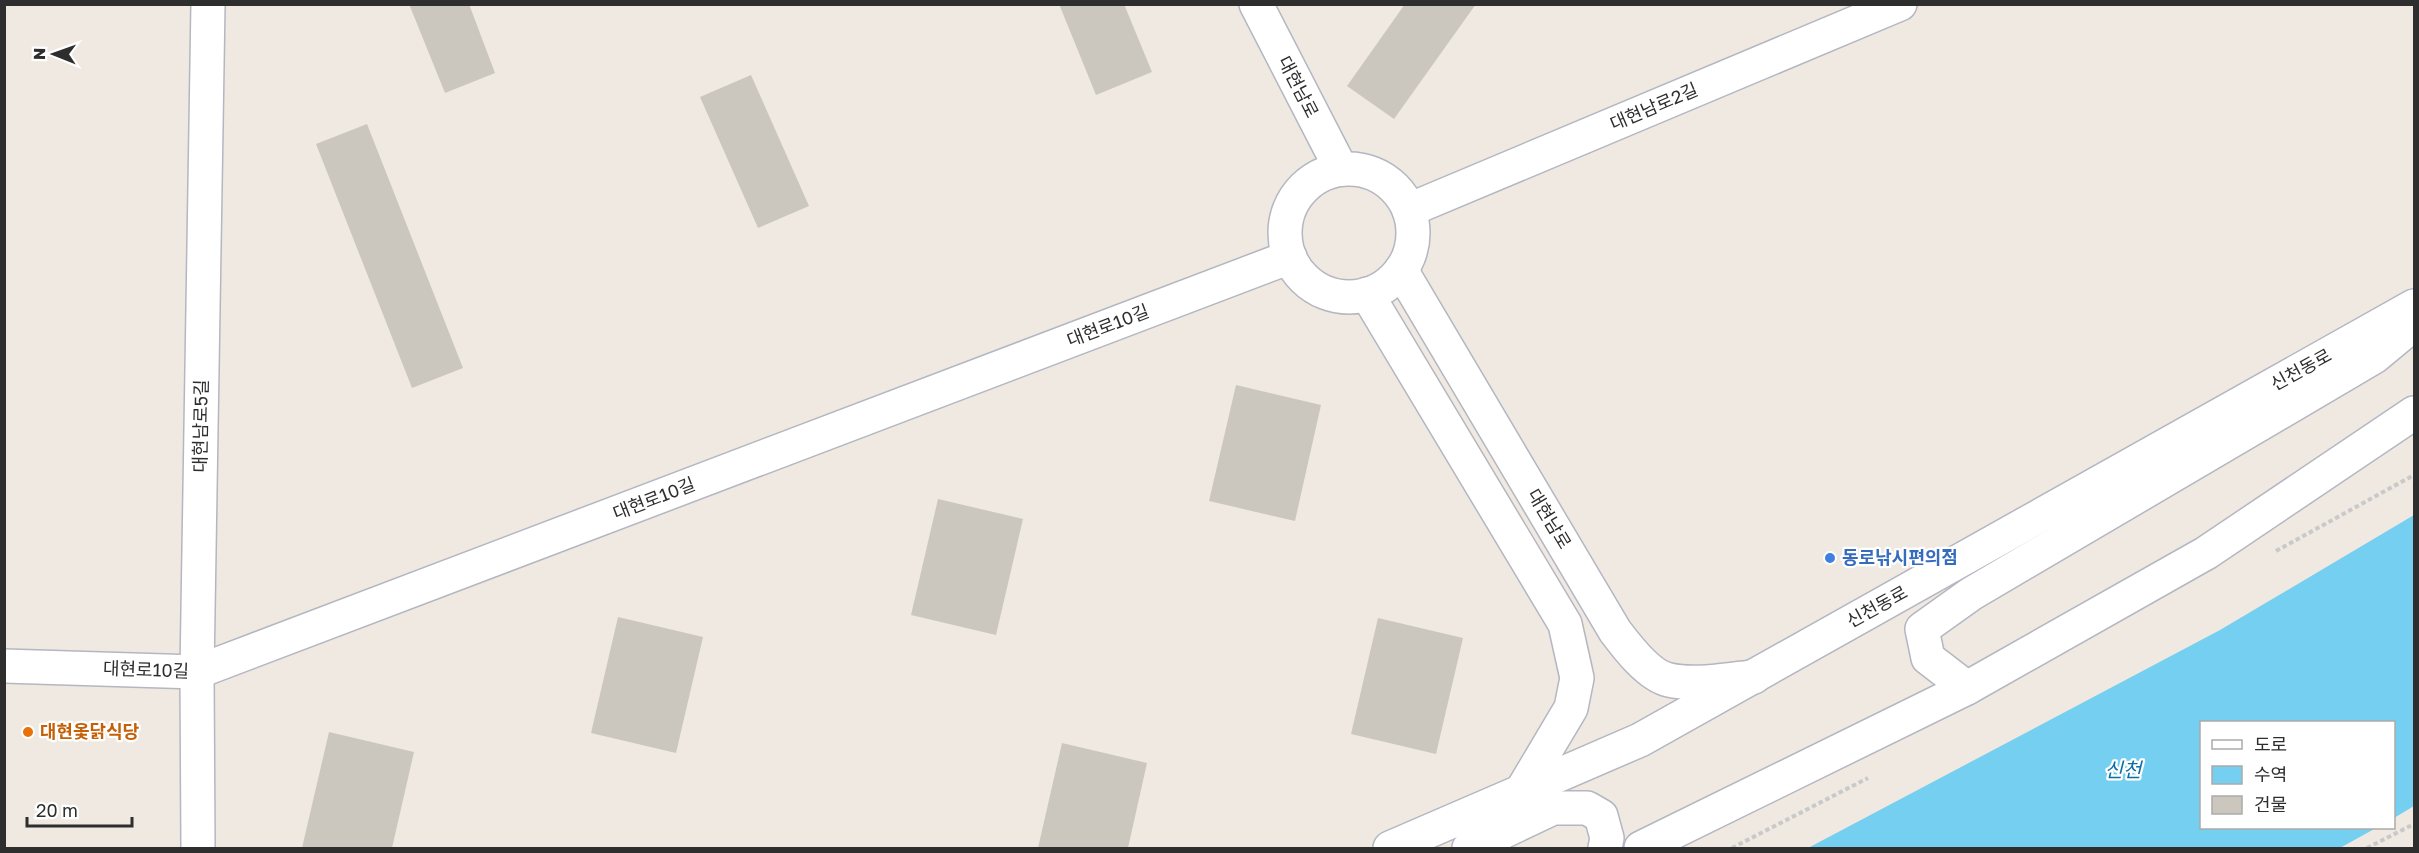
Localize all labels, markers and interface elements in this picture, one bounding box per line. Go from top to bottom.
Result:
north arrow [24,24,84,84]
text: N [29,47,49,60]
street label: 대현남로 [1274,52,1324,121]
street label: 대현남로2길 [1606,78,1701,134]
street label: 대현로10길 [1063,299,1152,351]
street label: 신천동로 [2266,343,2335,395]
street label: 대현남로5길 [188,379,212,473]
street label: 대현로10길 [609,472,698,524]
street label: 대현남로 [1523,484,1576,553]
place label: 동로낚시편의점 [1842,546,1958,568]
marker: 동로낚시편의점 [1823,551,1837,565]
street label: 신천동로 [1842,580,1911,632]
street label: 대현로10길 [103,657,189,681]
place label: 대현옻닭식당 [40,720,139,742]
legend [2200,721,2395,829]
marker: 대현옻닭식당 [21,725,35,739]
text: 도로 [2254,733,2287,755]
water label: 신천 [2105,757,2144,781]
text: 수역 [2254,763,2287,785]
scale bar [27,790,132,828]
text: 건물 [2254,793,2287,815]
text: 20 m [36,799,78,821]

